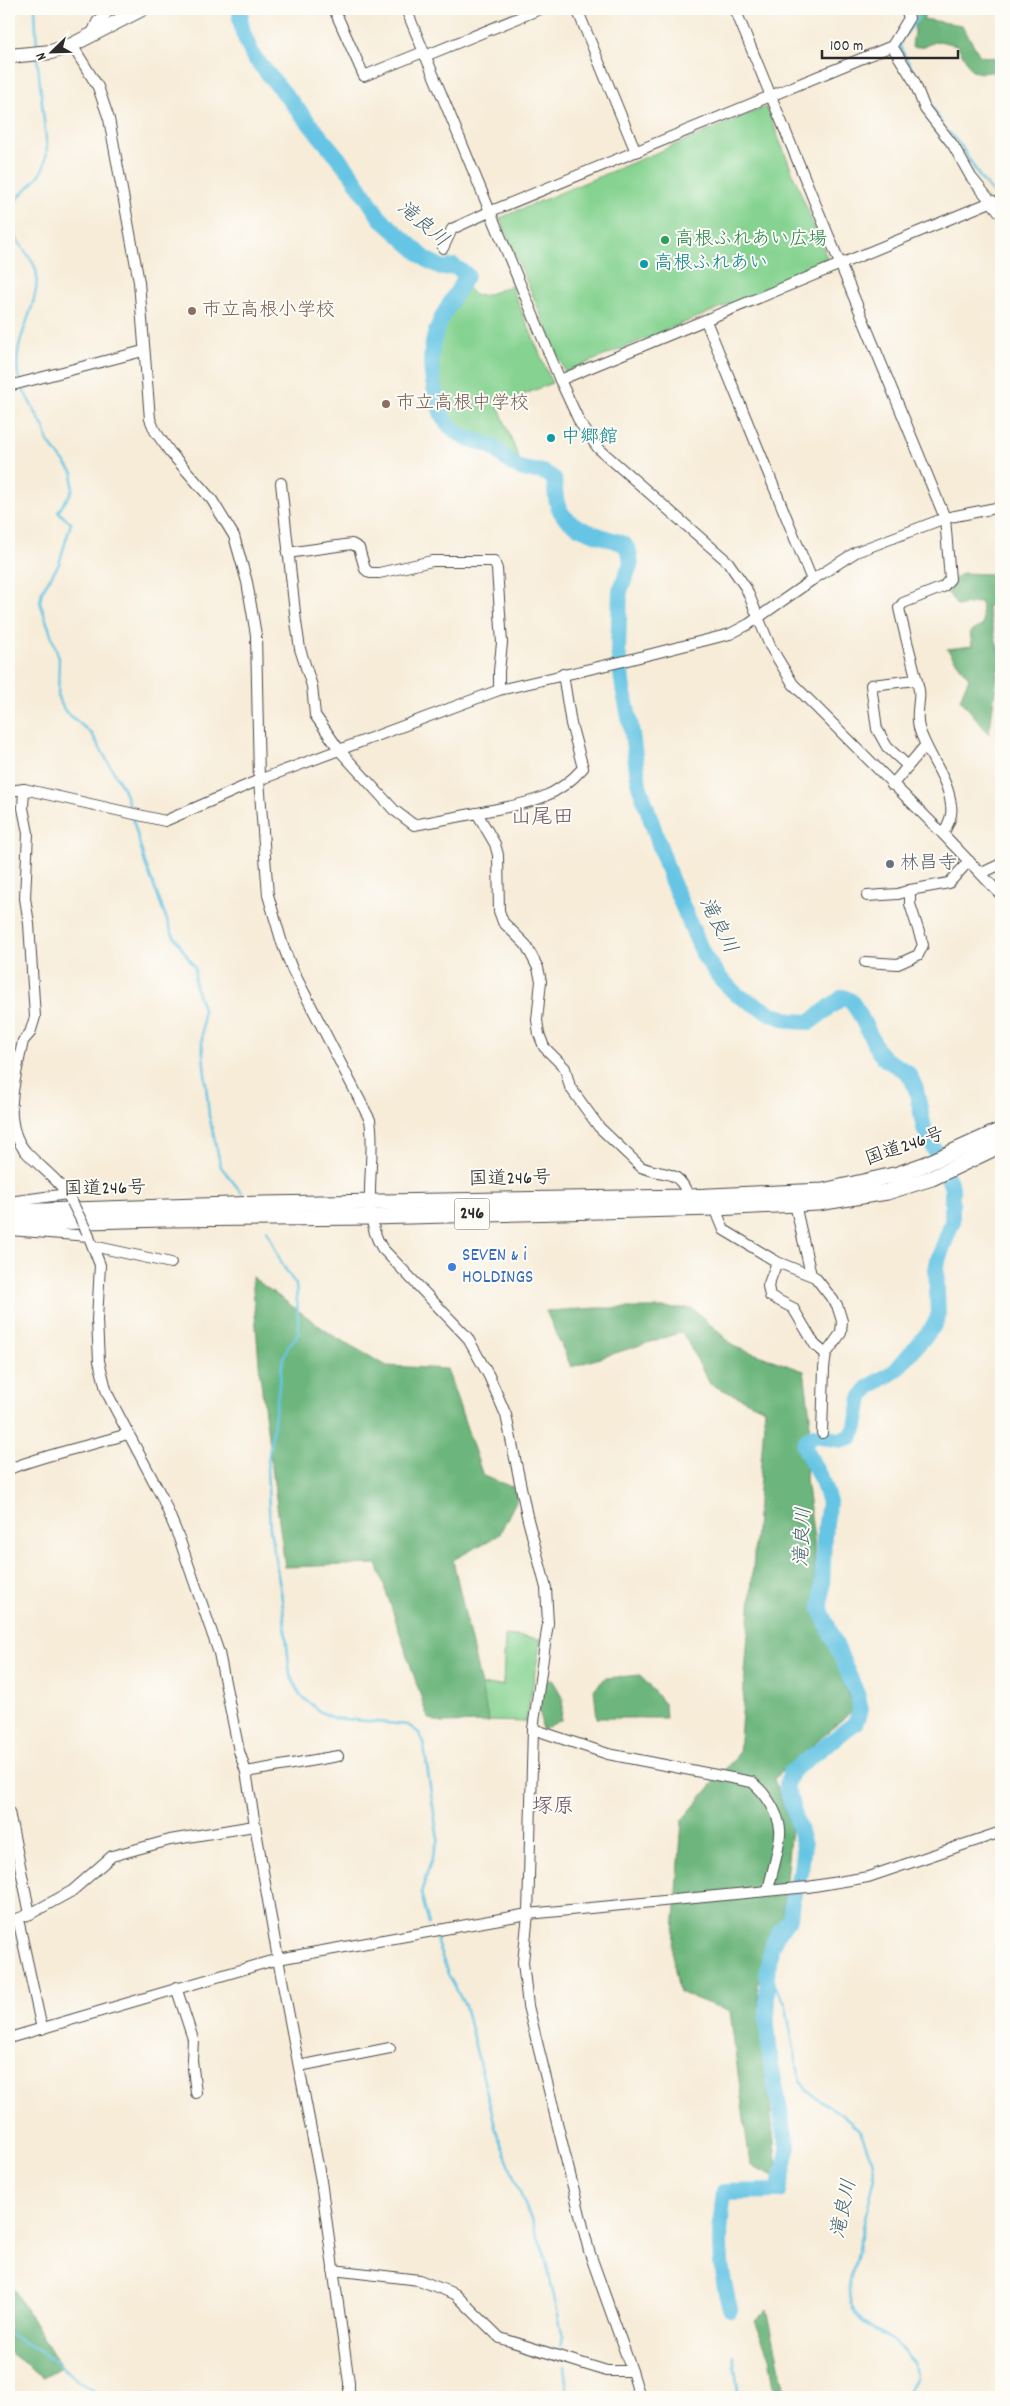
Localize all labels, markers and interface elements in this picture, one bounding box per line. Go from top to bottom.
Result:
north arrow [28,28,78,78]
scale bar [822,28,959,60]
text: 100 m [830,36,863,58]
text: N [31,49,52,63]
water label: 滝良川 [390,195,454,255]
place label: 高根ふれあい広場 [675,227,827,254]
marker: 高根ふれあい広場 [659,234,671,246]
place label: 高根ふれあい [654,251,768,278]
marker: 高根ふれあい [638,258,650,270]
place label: 市立高根小学校 [202,298,335,325]
marker: 市立高根小学校 [186,305,198,317]
place label: 市立高根中学校 [396,391,529,418]
marker: 市立高根中学校 [380,398,392,410]
place label: 中郷館 [561,425,618,452]
marker: 中郷館 [545,432,557,444]
district label: 山尾田 [511,804,574,834]
place label: 林昌寺 [900,851,957,878]
marker: 林昌寺 [884,858,896,870]
water label: 滝良川 [691,893,743,959]
street label: 国道246号 [862,1122,948,1174]
street label: 国道246号 [469,1166,551,1194]
street label: 国道246号 [64,1176,146,1204]
road number: 246 [454,1198,490,1230]
place label: SEVEN & i HOLDINGS [462,1243,533,1292]
marker: SEVEN & i HOLDINGS [446,1261,458,1273]
water label: 滝良川 [788,1506,820,1568]
district label: 塚原 [532,1793,574,1823]
water label: 滝良川 [825,2177,865,2241]

